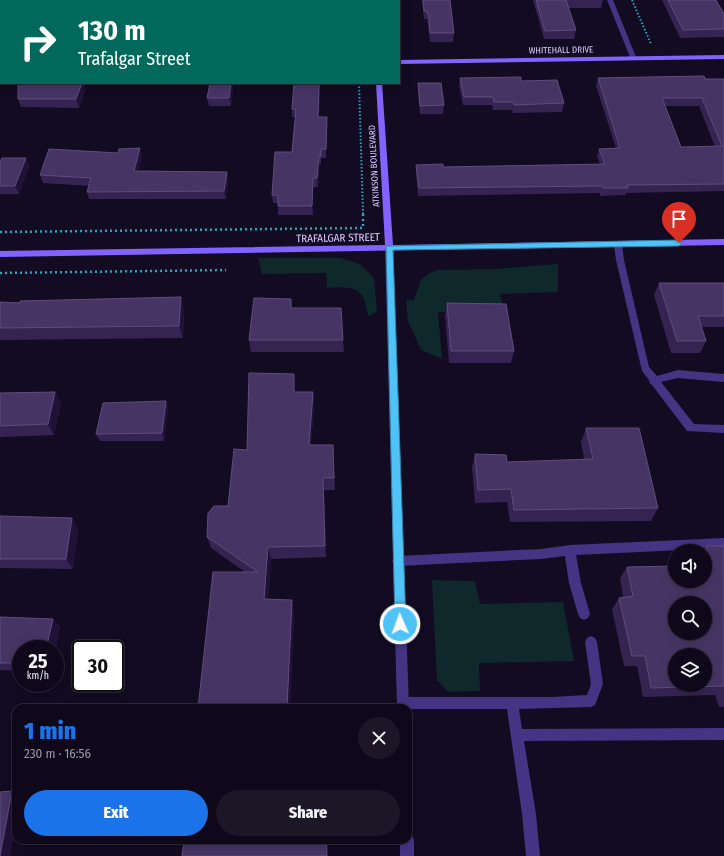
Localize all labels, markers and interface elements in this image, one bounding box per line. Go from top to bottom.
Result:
text: 130 m [78,14,146,47]
icon: right [12,16,64,68]
street label: WHITEHALL DRIVE [529,44,593,56]
text: Trafalgar Street [78,48,191,70]
street label: ATKINSON BOULEVARD [367,125,381,207]
pin [662,202,696,243]
icon: arrive [668,208,690,230]
street label: TRAFALGAR STREET [296,231,381,245]
map controls [668,544,712,692]
button: sound [668,544,712,588]
button: search [668,596,712,640]
position arrow [379,603,421,645]
speed limit sign: 30 [72,640,124,692]
button: layers [668,648,712,692]
text: 25 [28,649,48,673]
text: km/h [27,670,49,682]
text: 1 min [24,717,76,745]
button: close [358,717,400,759]
text: 230 m · 16:56 [24,746,91,761]
button: Exit [24,790,208,836]
button: Share [216,790,400,836]

